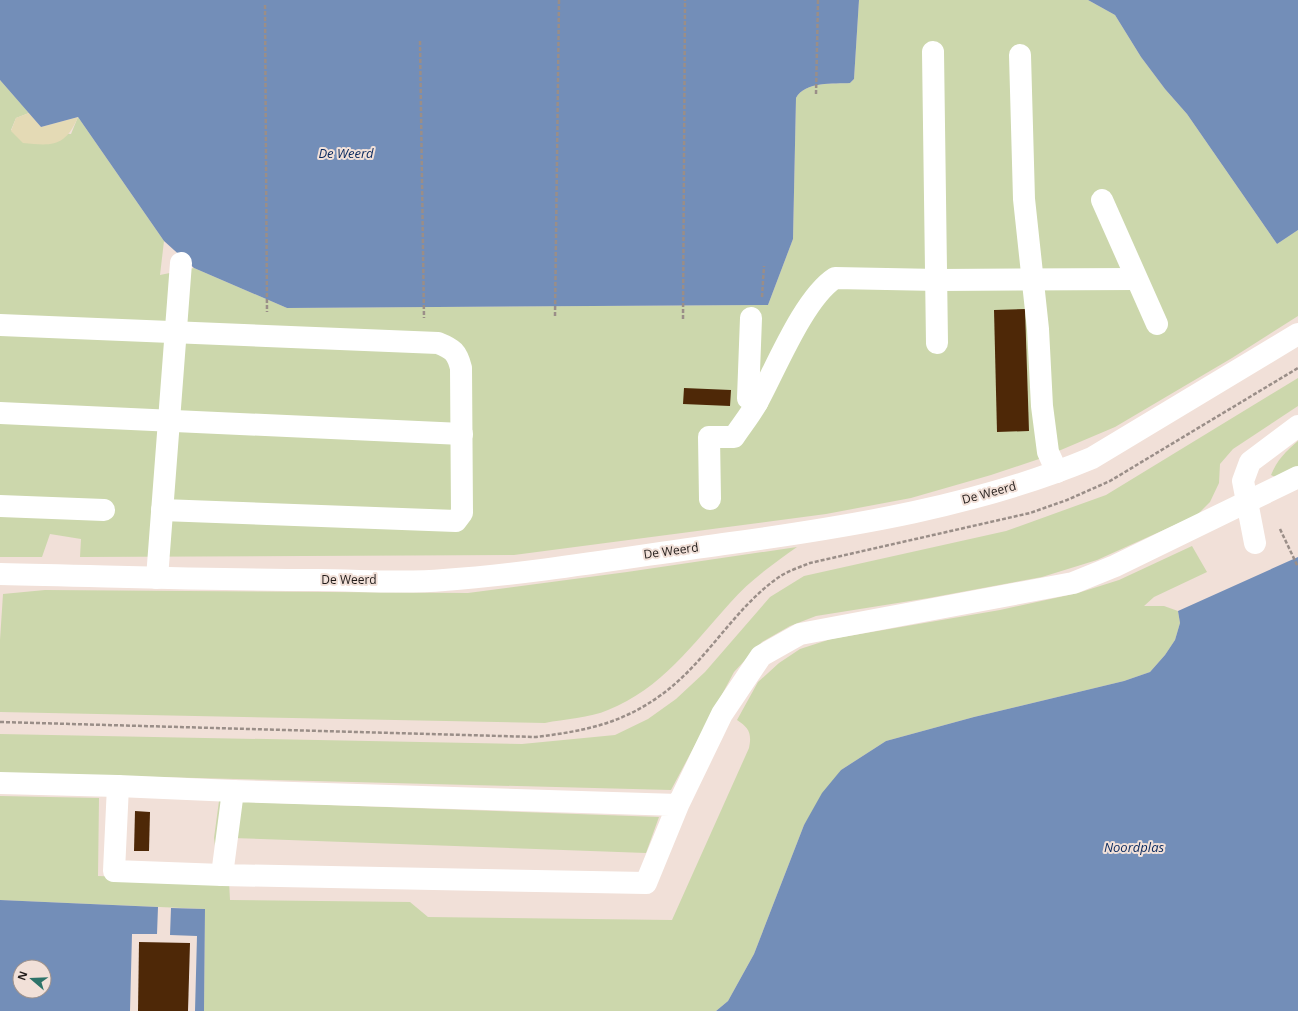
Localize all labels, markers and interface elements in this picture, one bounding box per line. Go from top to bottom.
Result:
water label: De Weerd [318,144,374,162]
street label: De Weerd [960,477,1018,508]
street label: De Weerd [642,538,700,563]
street label: De Weerd [321,571,377,588]
water label: Noordplas [1104,838,1164,856]
north arrow [12,959,52,999]
text: N [14,969,31,982]

